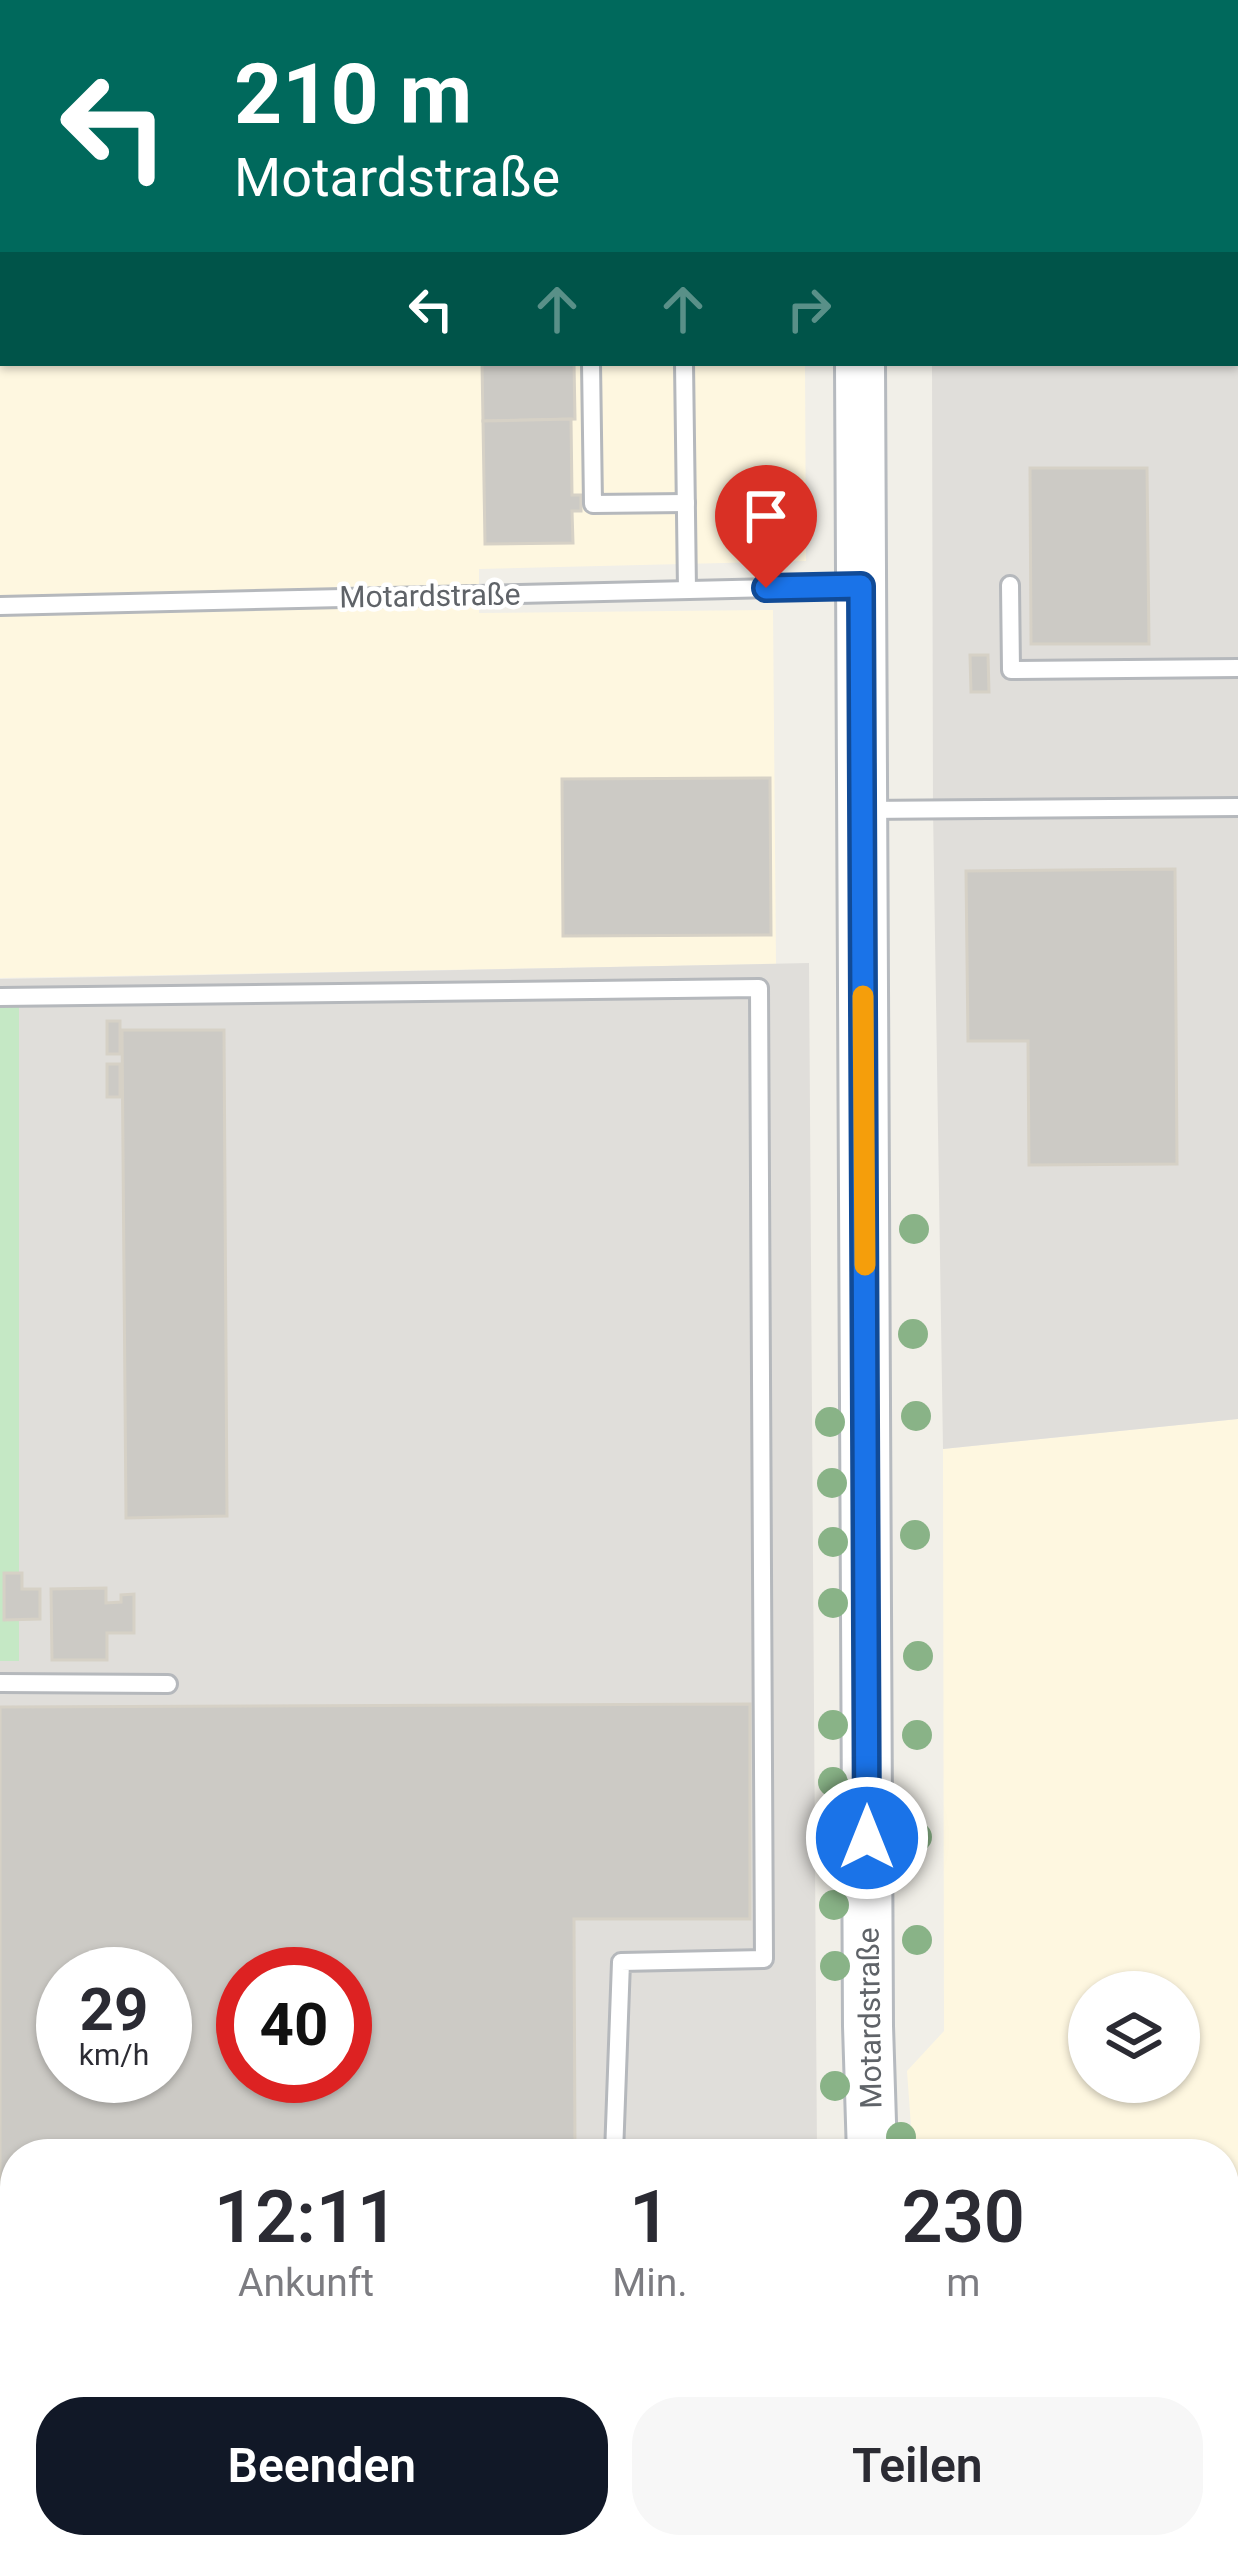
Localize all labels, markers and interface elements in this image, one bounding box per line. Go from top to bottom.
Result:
text: 210 m [234,45,472,144]
icon: left [36,48,192,204]
text: Motardstraße [234,146,560,209]
icon: left [398,276,464,342]
icon: ahead [524,276,590,342]
icon: ahead [650,276,716,342]
icon: right [776,276,842,342]
pin [715,465,817,588]
icon: arrive [733,483,799,549]
street label: Motardstraße [339,576,521,615]
position arrow [804,1775,930,1901]
street label: Motardstraße [850,1927,889,2109]
speed limit sign: 40 [216,1947,372,2103]
map controls [1068,1971,1200,2103]
button: layers [1068,1971,1200,2103]
text: 29 [80,1974,148,2045]
text: km/h [79,2037,149,2072]
text: 12:11 [214,2175,398,2260]
text: 1 [629,2175,670,2260]
text: 230 [902,2175,1025,2260]
text: Ankunft [238,2260,374,2306]
text: Min. [612,2260,688,2306]
text: m [946,2260,980,2306]
button: Beenden [36,2397,608,2535]
button: Teilen [632,2397,1203,2535]

